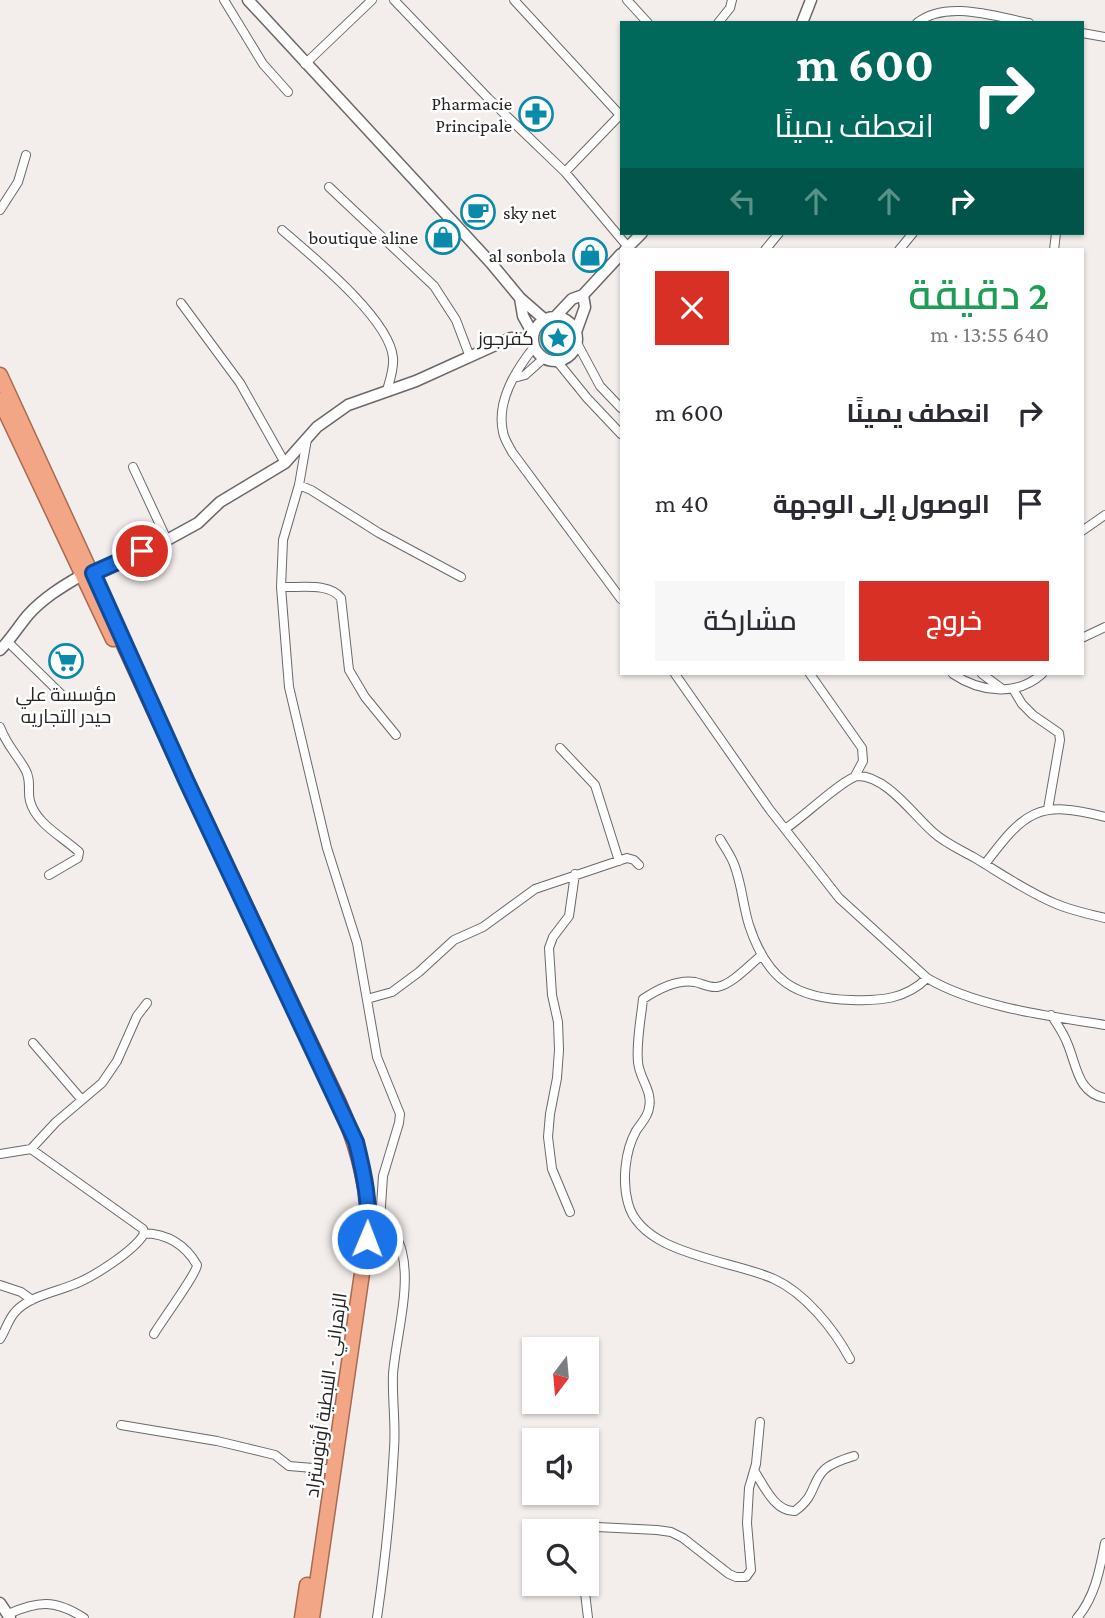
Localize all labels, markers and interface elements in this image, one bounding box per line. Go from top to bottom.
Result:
text: 600 m [797,37,934,92]
icon: right [958,49,1049,140]
place label: Pharmacie Principale [431,93,512,136]
pharmacy icon: Pharmacie Principale [517,95,555,133]
text: انعطف يمينًا [774,108,934,144]
icon: left [724,182,762,220]
icon: ahead [797,182,835,220]
icon: ahead [870,182,908,220]
icon: right [943,182,981,220]
cafe icon: sky net [459,193,497,231]
place label: sky net [503,202,557,223]
shop icon: boutique aline [424,218,462,256]
place label: boutique aline [308,227,418,248]
shop icon: al sonbola [571,236,609,274]
place label: al sonbola [489,245,566,266]
button: close [655,271,729,345]
text: 2 دقيقة [908,271,1049,318]
place icon: كفرجوز [539,319,577,357]
text: 640 m · 13:55 [930,321,1049,347]
place label: كفرجوز [477,328,534,350]
icon: right [1011,394,1049,432]
text: 600 m [655,398,723,427]
text: انعطف يمينًا [846,399,990,428]
icon: arrive [1011,485,1049,523]
text: 40 m [655,489,709,518]
text: الوصول إلى الوجهة [773,490,990,519]
pin [112,521,172,581]
icon: arrive [123,532,161,570]
button: مشاركة [655,581,845,661]
button: خروج [859,581,1049,661]
supermarket icon: مؤسسة علي حيدر التجاريه [47,642,85,680]
place label: مؤسسة علي حيدر التجاريه [15,684,117,728]
position arrow [330,1202,404,1276]
street label: الزهراني - النبطية أوتوستراد [300,1291,355,1499]
north arrow [522,1337,598,1414]
map controls [522,1337,599,1596]
button: sound [522,1428,599,1505]
button: search [522,1519,599,1596]

